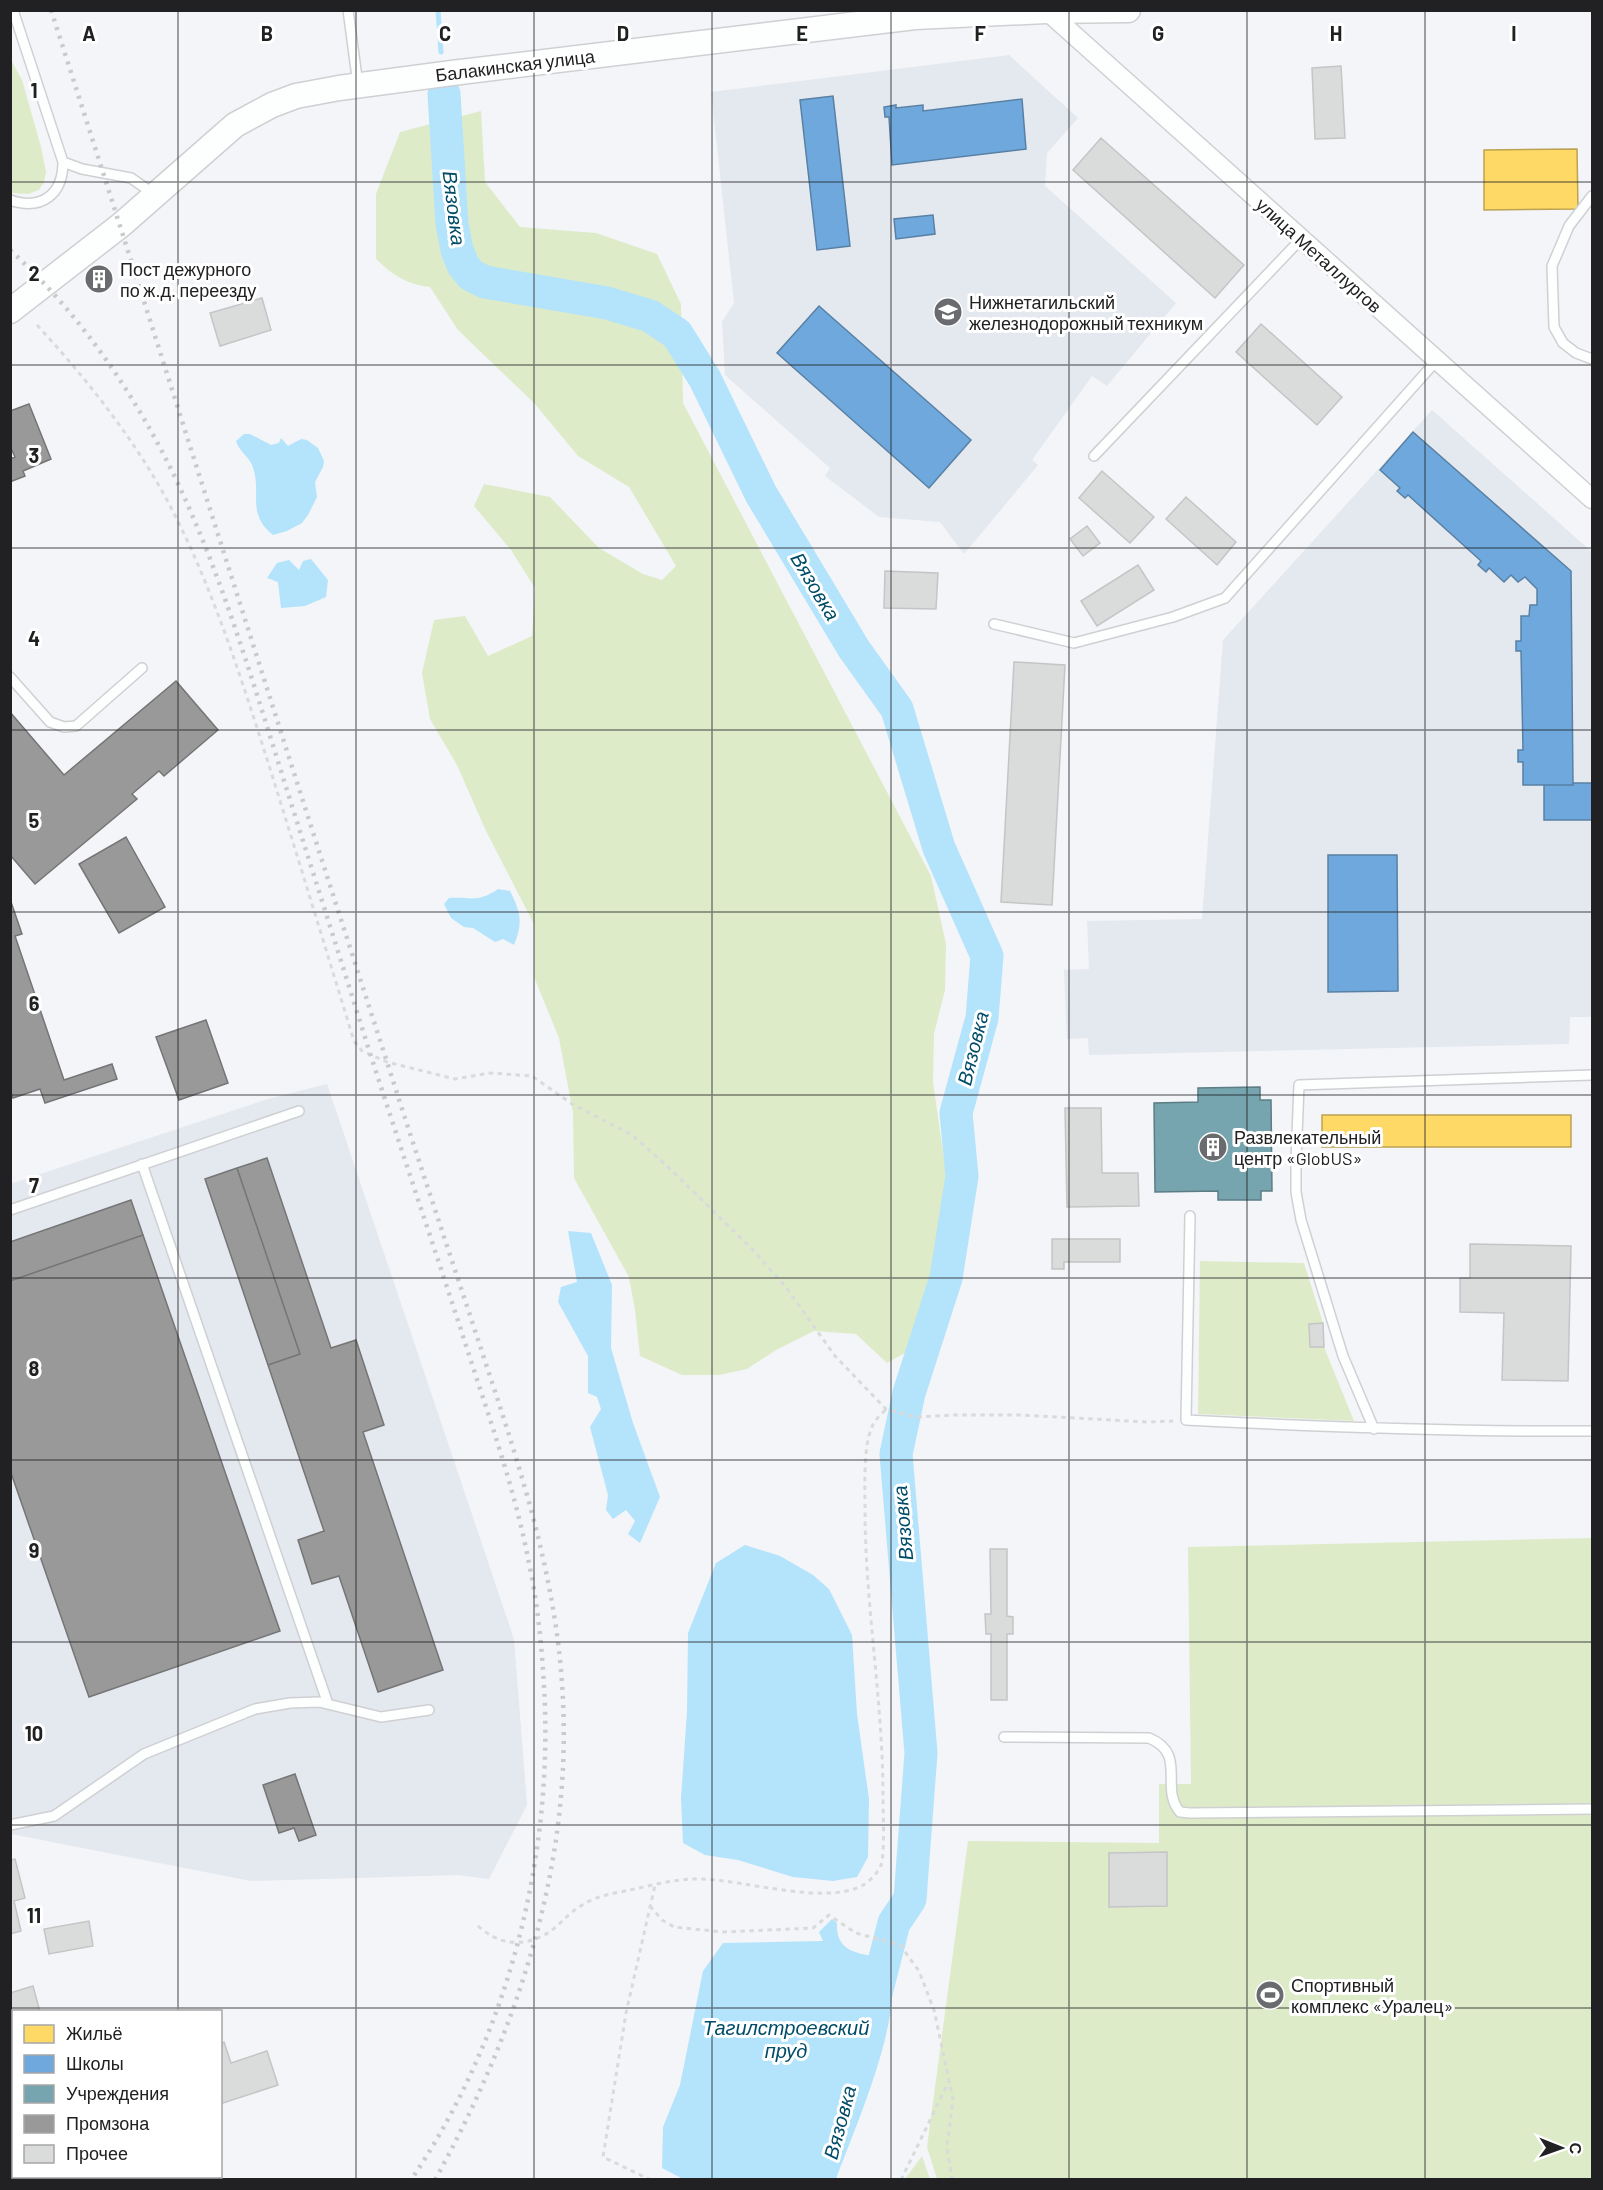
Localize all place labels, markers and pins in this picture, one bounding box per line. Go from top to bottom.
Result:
place label: Пост дежурного по ж.д. переезду [120,258,256,301]
building icon: Пост дежурного по ж.д. переезду [83,263,115,295]
place label: Нижнетагильский железнодорожный техникум [969,291,1203,334]
school or university icon: Нижнетагильский железнодорожный техникум [932,296,964,328]
place label: Развлекательный центр «GlobUS» [1234,1126,1381,1169]
building icon: Развлекательный центр «GlobUS» [1197,1131,1229,1163]
place label: Спортивный комплекс «Уралец» [1291,1974,1453,2017]
sports icon: Спортивный комплекс «Уралец» [1254,1979,1286,2011]

